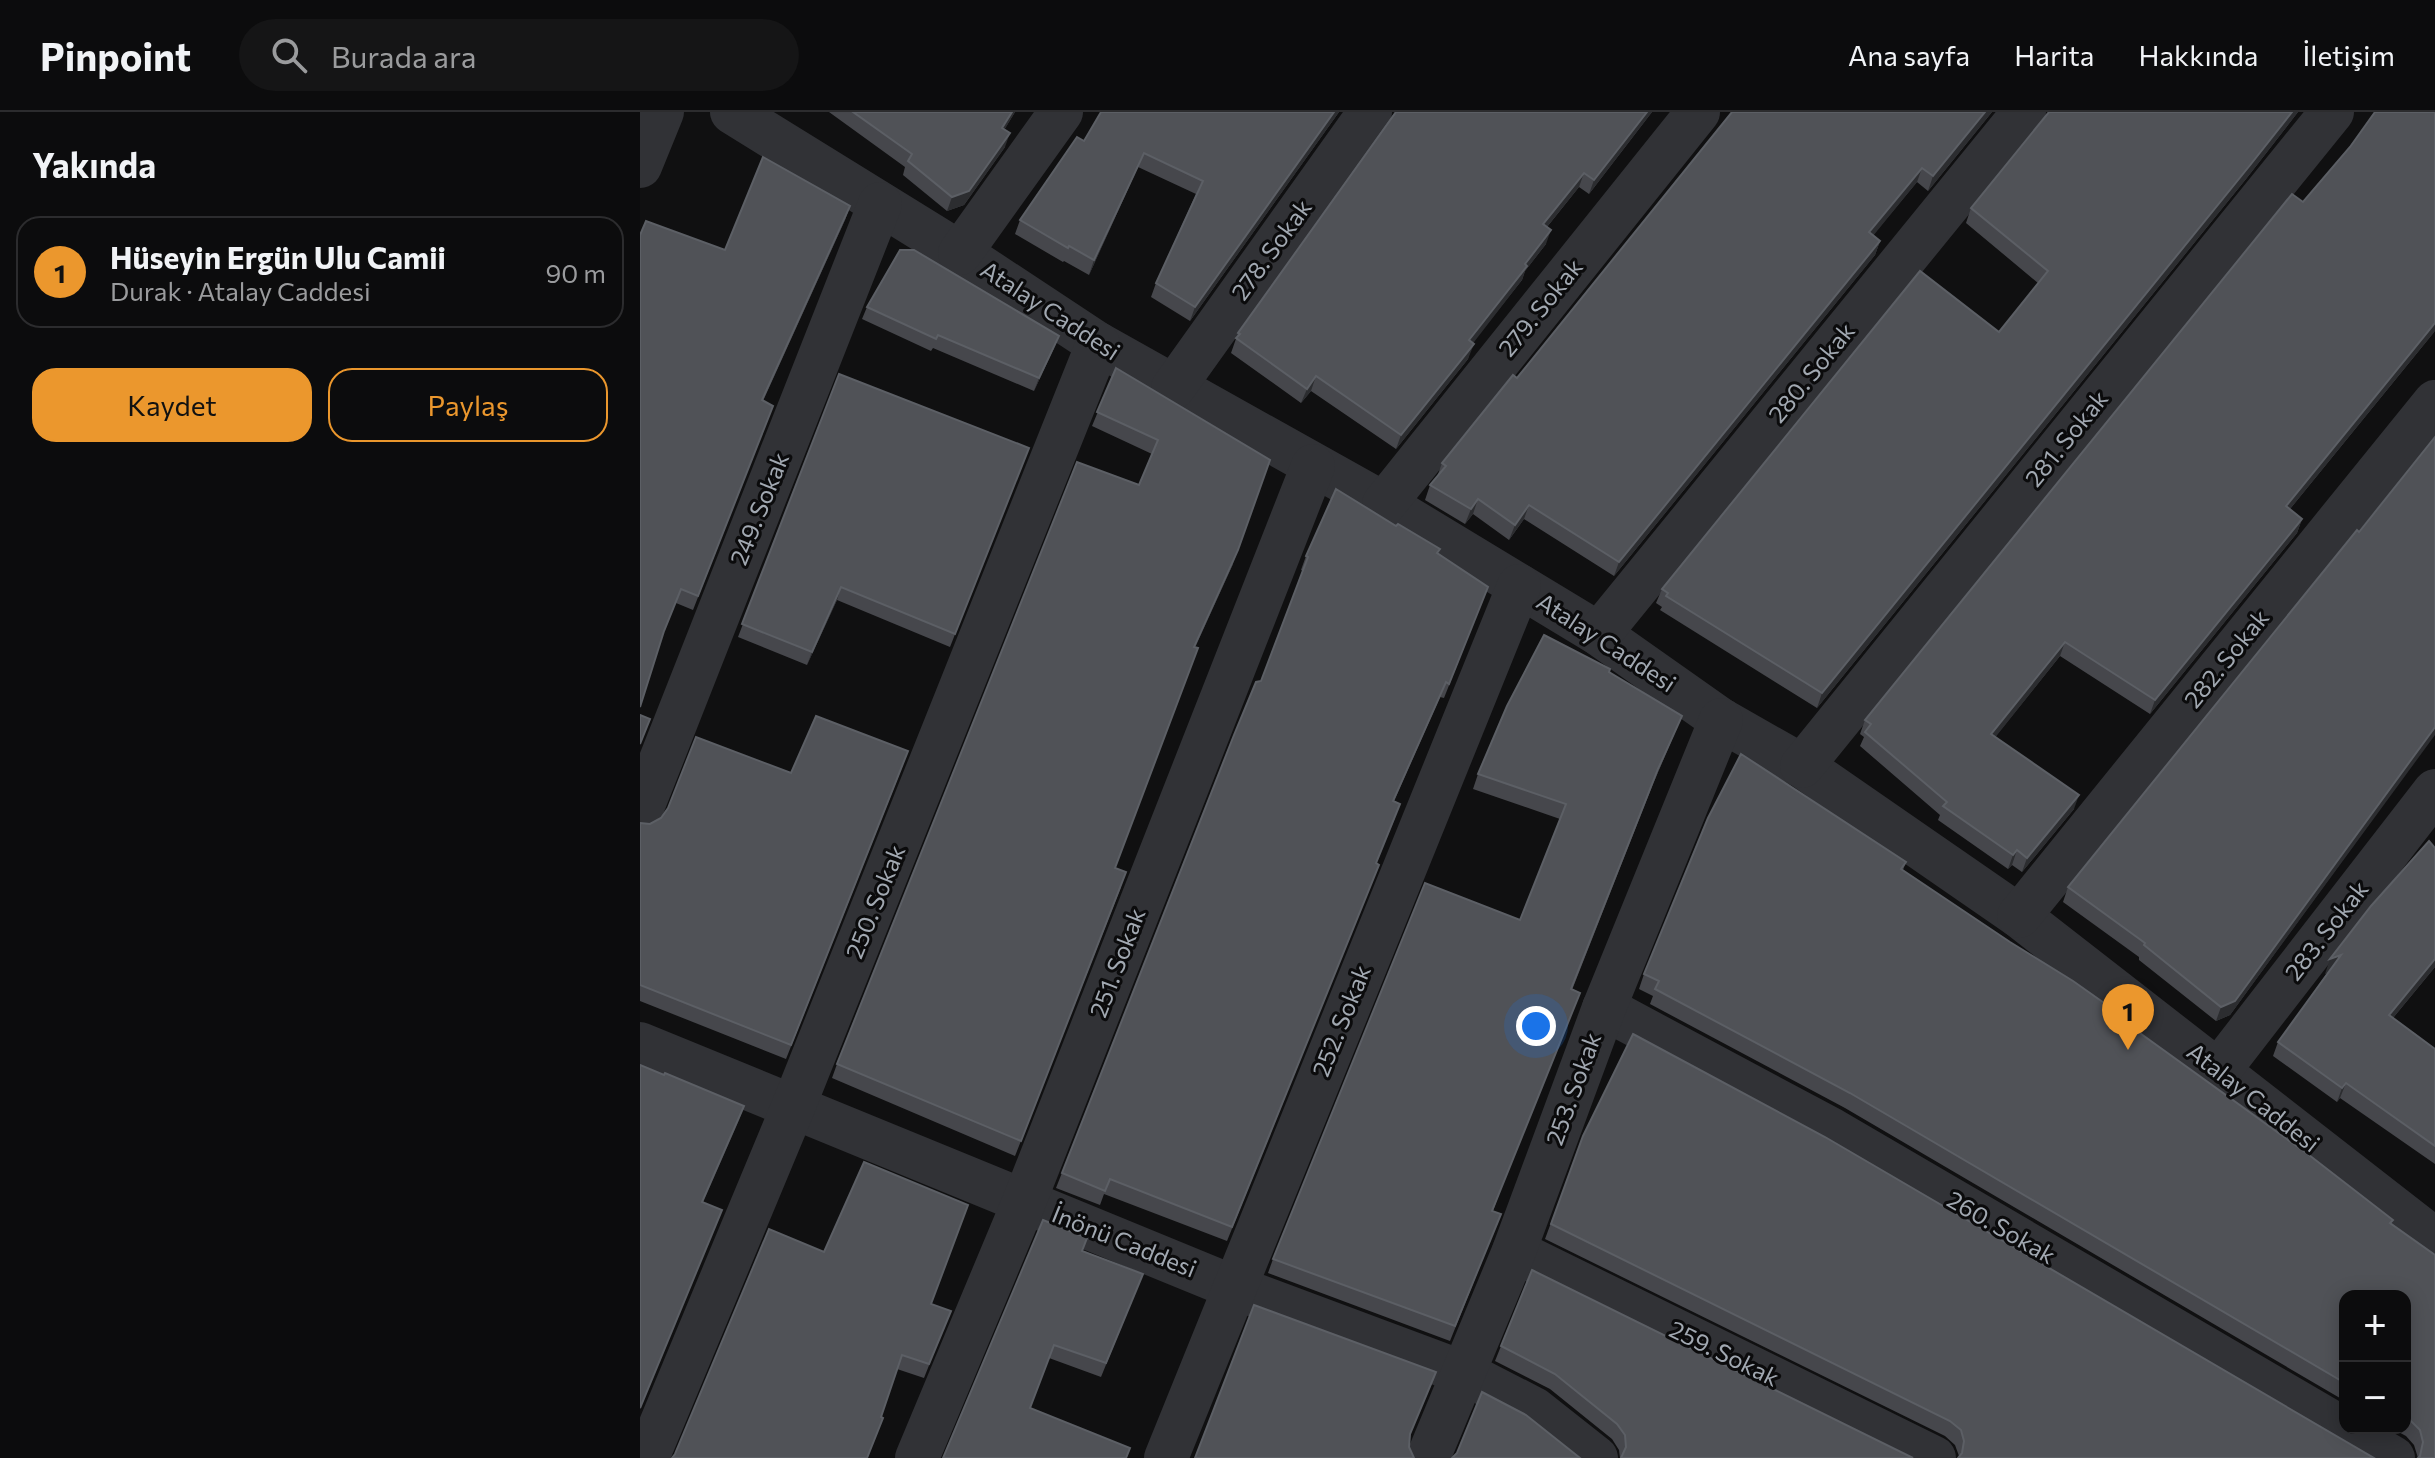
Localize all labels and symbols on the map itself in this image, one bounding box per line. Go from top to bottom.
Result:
street label: 278. Sokak [1225,193,1317,305]
street label: 279. Sokak [1492,252,1588,362]
street label: Atalay Caddesi [976,254,1126,365]
street label: 280. Sokak [1762,316,1860,428]
street label: 281. Sokak [2018,384,2113,492]
street label: 249. Sokak [723,448,794,569]
street label: Atalay Caddesi [1532,586,1682,697]
street label: 282. Sokak [2177,603,2274,713]
street label: 250. Sokak [839,841,910,962]
street label: 283. Sokak [2278,875,2374,986]
street label: 251. Sokak [1083,904,1151,1021]
street label: 252. Sokak [1305,960,1376,1080]
pin: 1 [2102,984,2154,1050]
your location [1516,1006,1556,1046]
street label: 253. Sokak [1539,1028,1606,1149]
street label: Atalay Caddesi [2182,1036,2326,1157]
street label: 260. Sokak [1942,1184,2061,1269]
street label: İnönü Caddesi [1048,1199,1201,1283]
street label: 259. Sokak [1665,1314,1784,1392]

